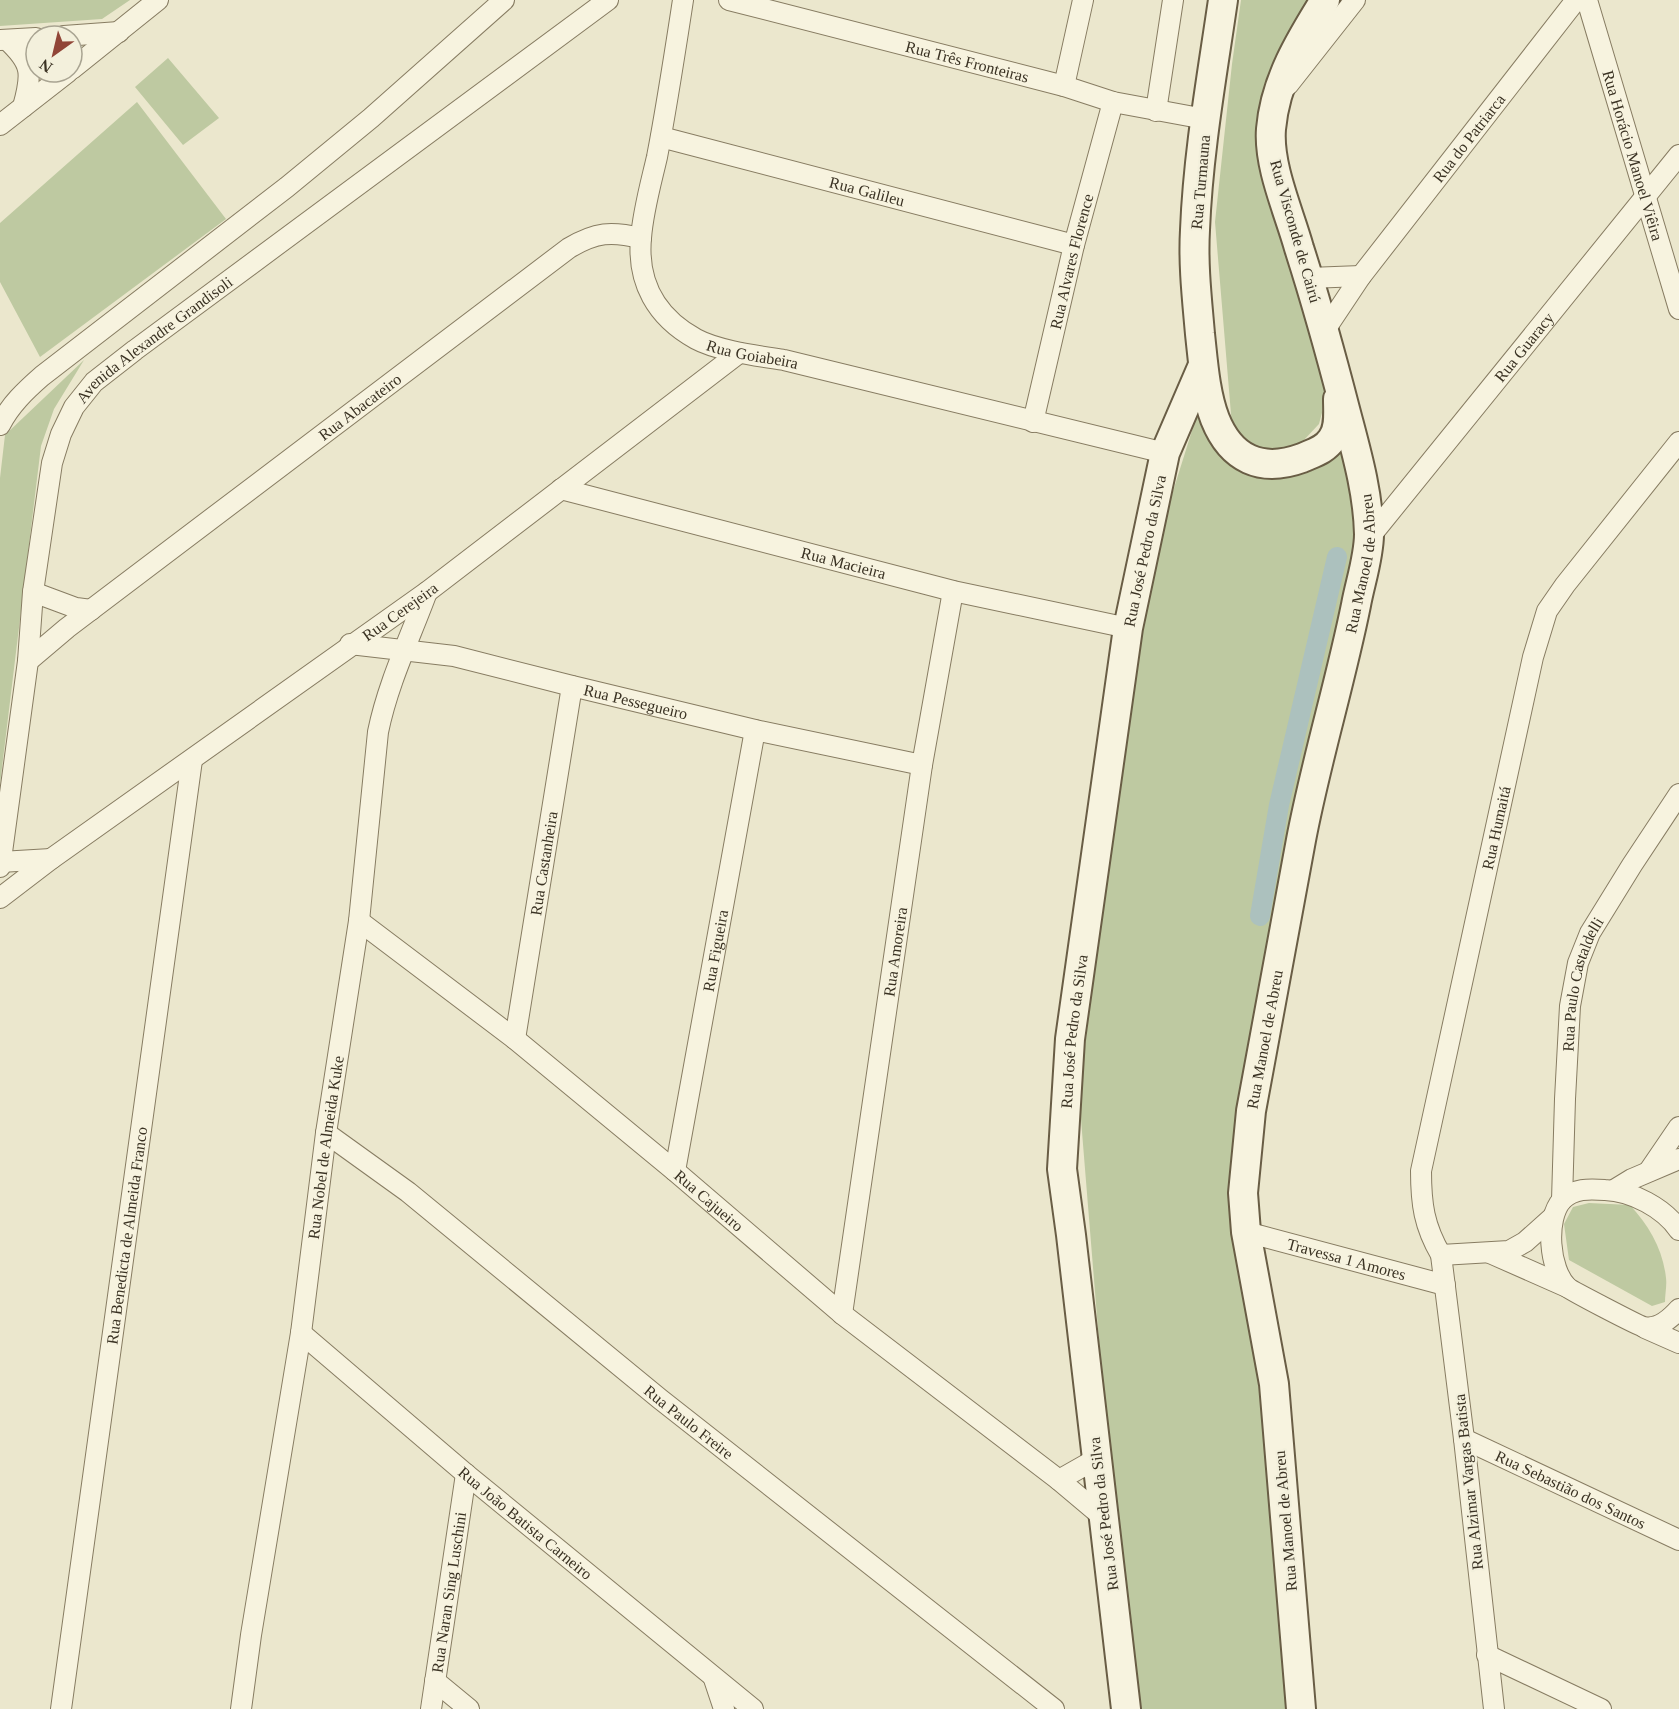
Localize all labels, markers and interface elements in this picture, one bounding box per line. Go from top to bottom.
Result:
north arrow [24,24,84,84]
street label: Rua Três Fronteiras [904,38,1030,86]
text: N [36,55,55,76]
street label: Rua Horácio Manoel Viêira [1599,68,1666,243]
street label: Rua do Patriarca [1430,91,1508,185]
street label: Rua Turmauna [1188,134,1213,230]
street label: Rua Visconde de Cairú [1267,158,1324,304]
street label: Rua Galileu [828,173,906,209]
street label: Rua Alvares Florence [1047,192,1097,331]
street label: Avenida Alexandre Grandisoli [73,273,236,406]
street label: Rua Guaracy [1491,309,1558,385]
street label: Rua Goiabeira [704,336,800,372]
street label: Rua Abacateiro [315,370,405,444]
street label: Rua José Pedro da Silva [1120,473,1169,628]
street label: Rua Manoel de Abreu [1342,493,1378,635]
street label: Rua Macieira [799,544,888,582]
street label: Rua Cerejeira [359,579,441,644]
street label: Rua Pessegueiro [582,681,689,722]
street label: Rua Humaitá [1479,785,1514,871]
street label: Rua Castanheira [527,810,561,917]
street label: Rua Amoreira [880,906,910,998]
street label: Rua Figueira [700,908,731,993]
street label: Rua Paulo Castaldelli [1560,914,1607,1052]
street label: Rua José Pedro da Silva [1058,953,1091,1109]
street label: Rua Manoel de Abreu [1244,969,1286,1110]
street label: Rua Nobel de Almeida Kuke [305,1055,347,1240]
street label: Rua Benedicta de Almeida Franco [103,1126,150,1346]
street label: Rua Cajueiro [671,1167,747,1235]
street label: Travessa 1 Amores [1285,1235,1408,1283]
street label: Rua Paulo Freire [641,1382,737,1462]
street label: Rua Alzimar Vargas Batista [1451,1393,1487,1571]
street label: Rua José Pedro da Silva [1086,1436,1121,1592]
street label: Rua Sebastião dos Santos [1493,1447,1648,1532]
street label: Rua Manoel de Abreu [1271,1450,1300,1592]
street label: Rua João Batista Carneiro [455,1463,595,1583]
street label: Rua Naran Sing Luschini [429,1510,469,1674]

